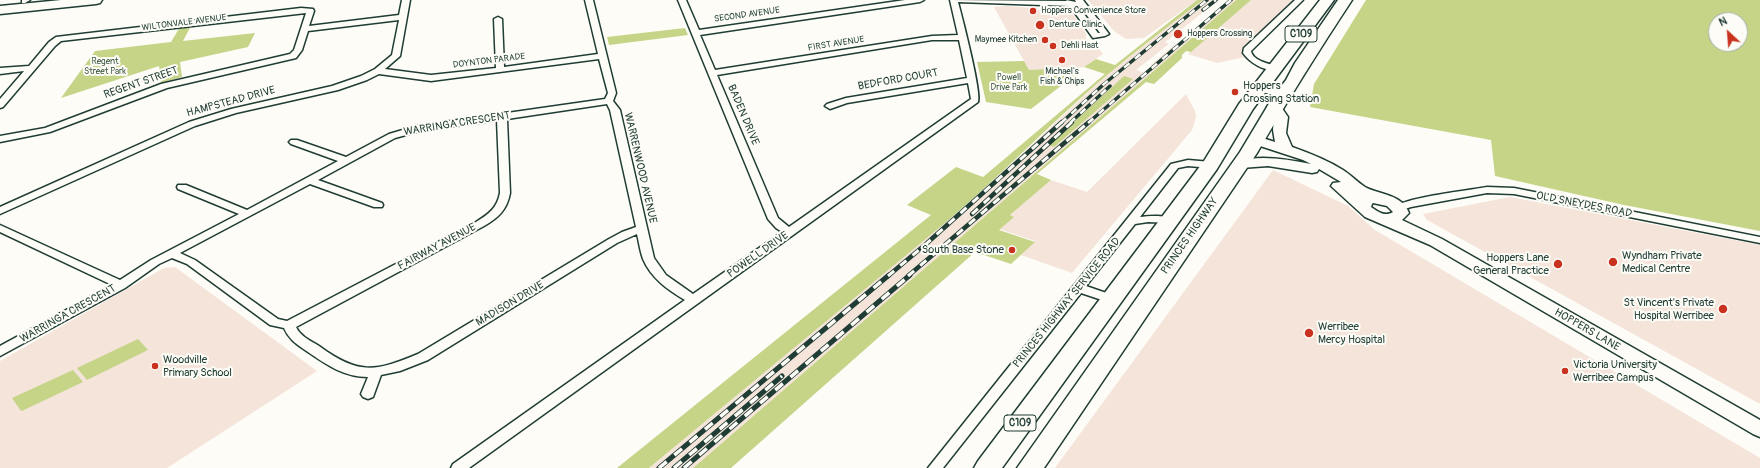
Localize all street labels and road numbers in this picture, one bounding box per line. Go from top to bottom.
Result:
street label: SECOND AVENUE [713,5,781,25]
street label: WILTONVALE AVENUE [141,12,227,34]
road number: C109 [1285,26,1317,42]
street label: FIRST AVENUE [807,34,865,54]
street label: DOYNTON PARADE [452,51,526,71]
street label: REGENT STREET [102,64,180,102]
street label: BEDFORD COURT [857,66,939,94]
street label: BADEN DRIVE [724,83,762,147]
street label: HAMPSTEAD DRIVE [185,84,277,120]
street label: WARRINGA CRESCENT [403,109,511,139]
street label: WARRENWOOD AVENUE [621,111,659,225]
street label: OLD SNEYDES ROAD [1535,189,1633,221]
street label: PRINCES HIGHWAY [1159,195,1221,277]
street label: FAIRWAY AVENUE [396,221,478,273]
street label: POWELL DRIVE [725,229,791,281]
street label: PRINCES HIGHWAY SERVICE ROAD [1010,235,1124,371]
street label: MADISON DRIVE [474,279,546,329]
street label: WARRINGA CRESCENT [18,282,118,346]
street label: HOPPERS LANE [1552,306,1622,354]
road number: C109 [1004,415,1036,431]

